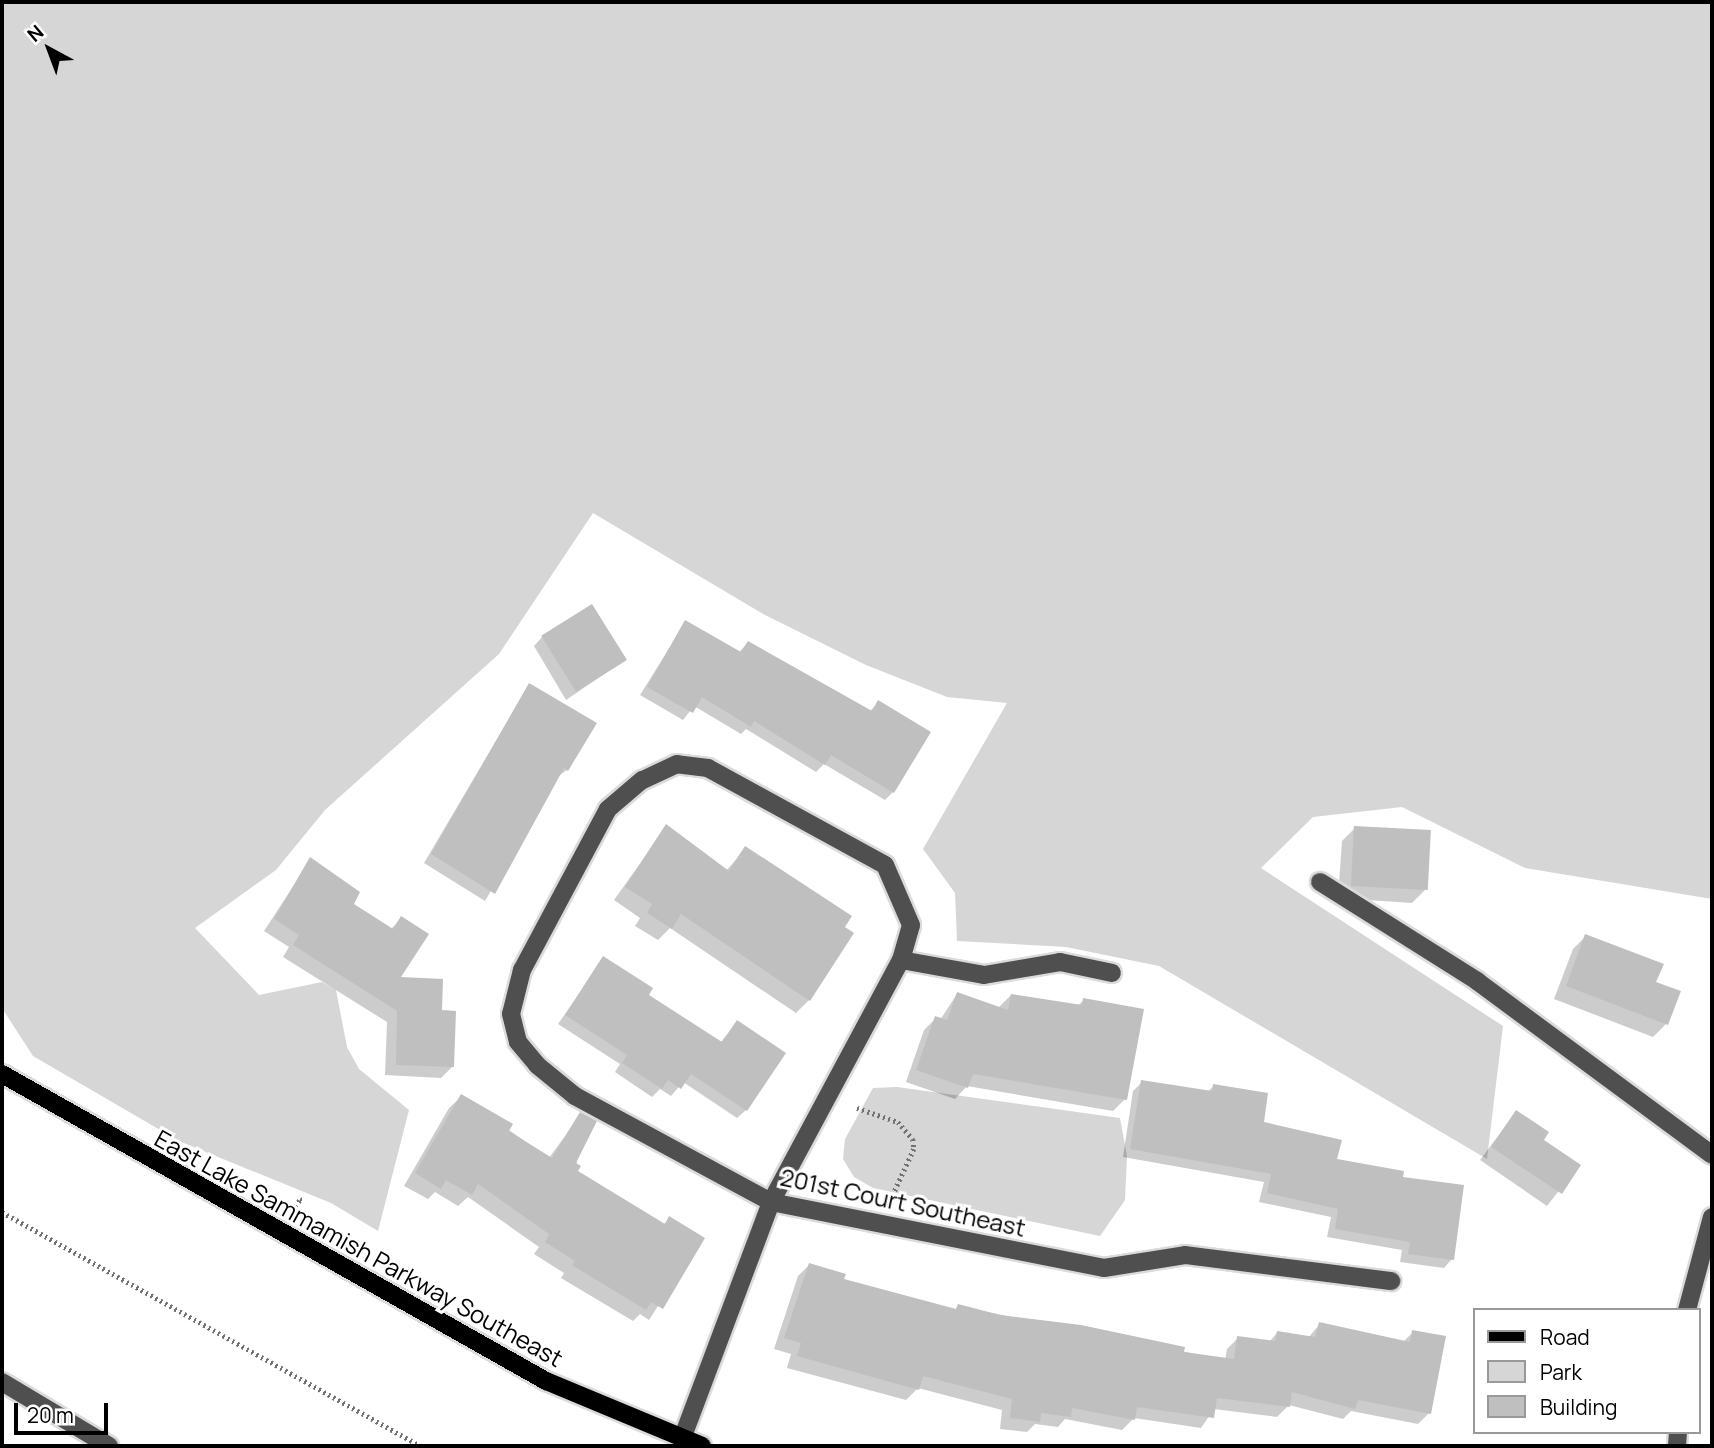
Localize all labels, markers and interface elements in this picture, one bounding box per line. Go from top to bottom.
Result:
north arrow [14,14,84,84]
text: N [22,19,49,47]
street label: East Lake Sammamish Parkway Southeast [150,1123,568,1373]
street label: 201st Court Southeast [778,1162,1028,1242]
legend [1472,1308,1700,1434]
text: Road [1540,1323,1590,1351]
text: Park [1540,1358,1582,1386]
scale bar [18,1388,112,1432]
text: Building [1540,1393,1617,1421]
text: 20 m [27,1401,74,1429]

